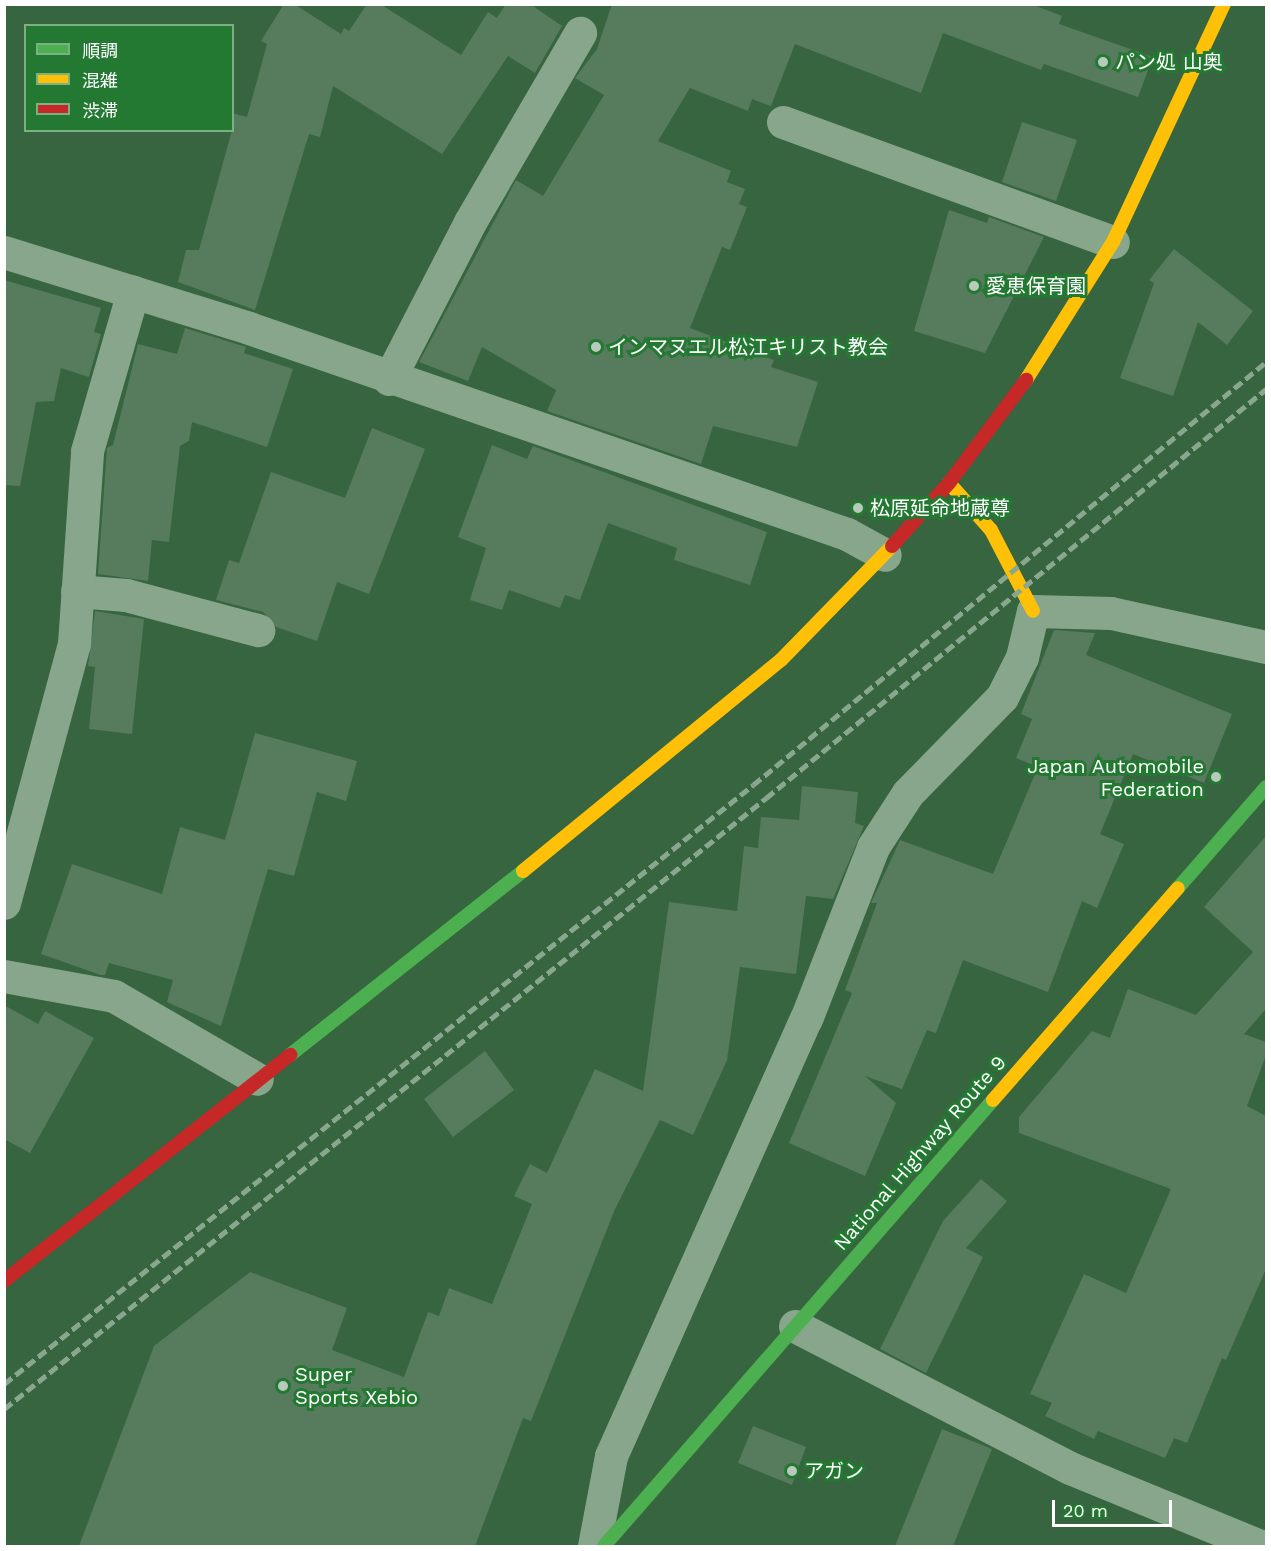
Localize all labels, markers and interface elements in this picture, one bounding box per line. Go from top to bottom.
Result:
legend [24,24,234,132]
text: 順調 [82,40,118,61]
place label: パン処 山奥 [1115,50,1222,74]
marker: パン処 山奥 [1096,55,1110,69]
text: 混雑 [82,70,118,91]
text: 渋滞 [82,100,118,121]
place label: 愛恵保育園 [986,274,1086,298]
marker: 愛恵保育園 [967,279,981,293]
place label: インマヌエル松江キリスト教会 [608,335,888,359]
marker: インマヌエル松江キリスト教会 [589,340,603,354]
place label: 松原延命地蔵尊 [870,496,1010,520]
marker: 松原延命地蔵尊 [851,501,865,515]
place label: Japan Automobile Federation [1026,754,1204,801]
marker: Japan Automobile Federation [1209,770,1223,784]
street label: National Highway Route 9 [828,1050,1012,1256]
place label: Super Sports Xebio [295,1362,418,1409]
marker: Super Sports Xebio [276,1379,290,1393]
place label: アガン [804,1459,864,1483]
marker: アガン [785,1464,799,1478]
scale bar [1055,1488,1175,1526]
text: 20 m [1063,1500,1108,1521]

